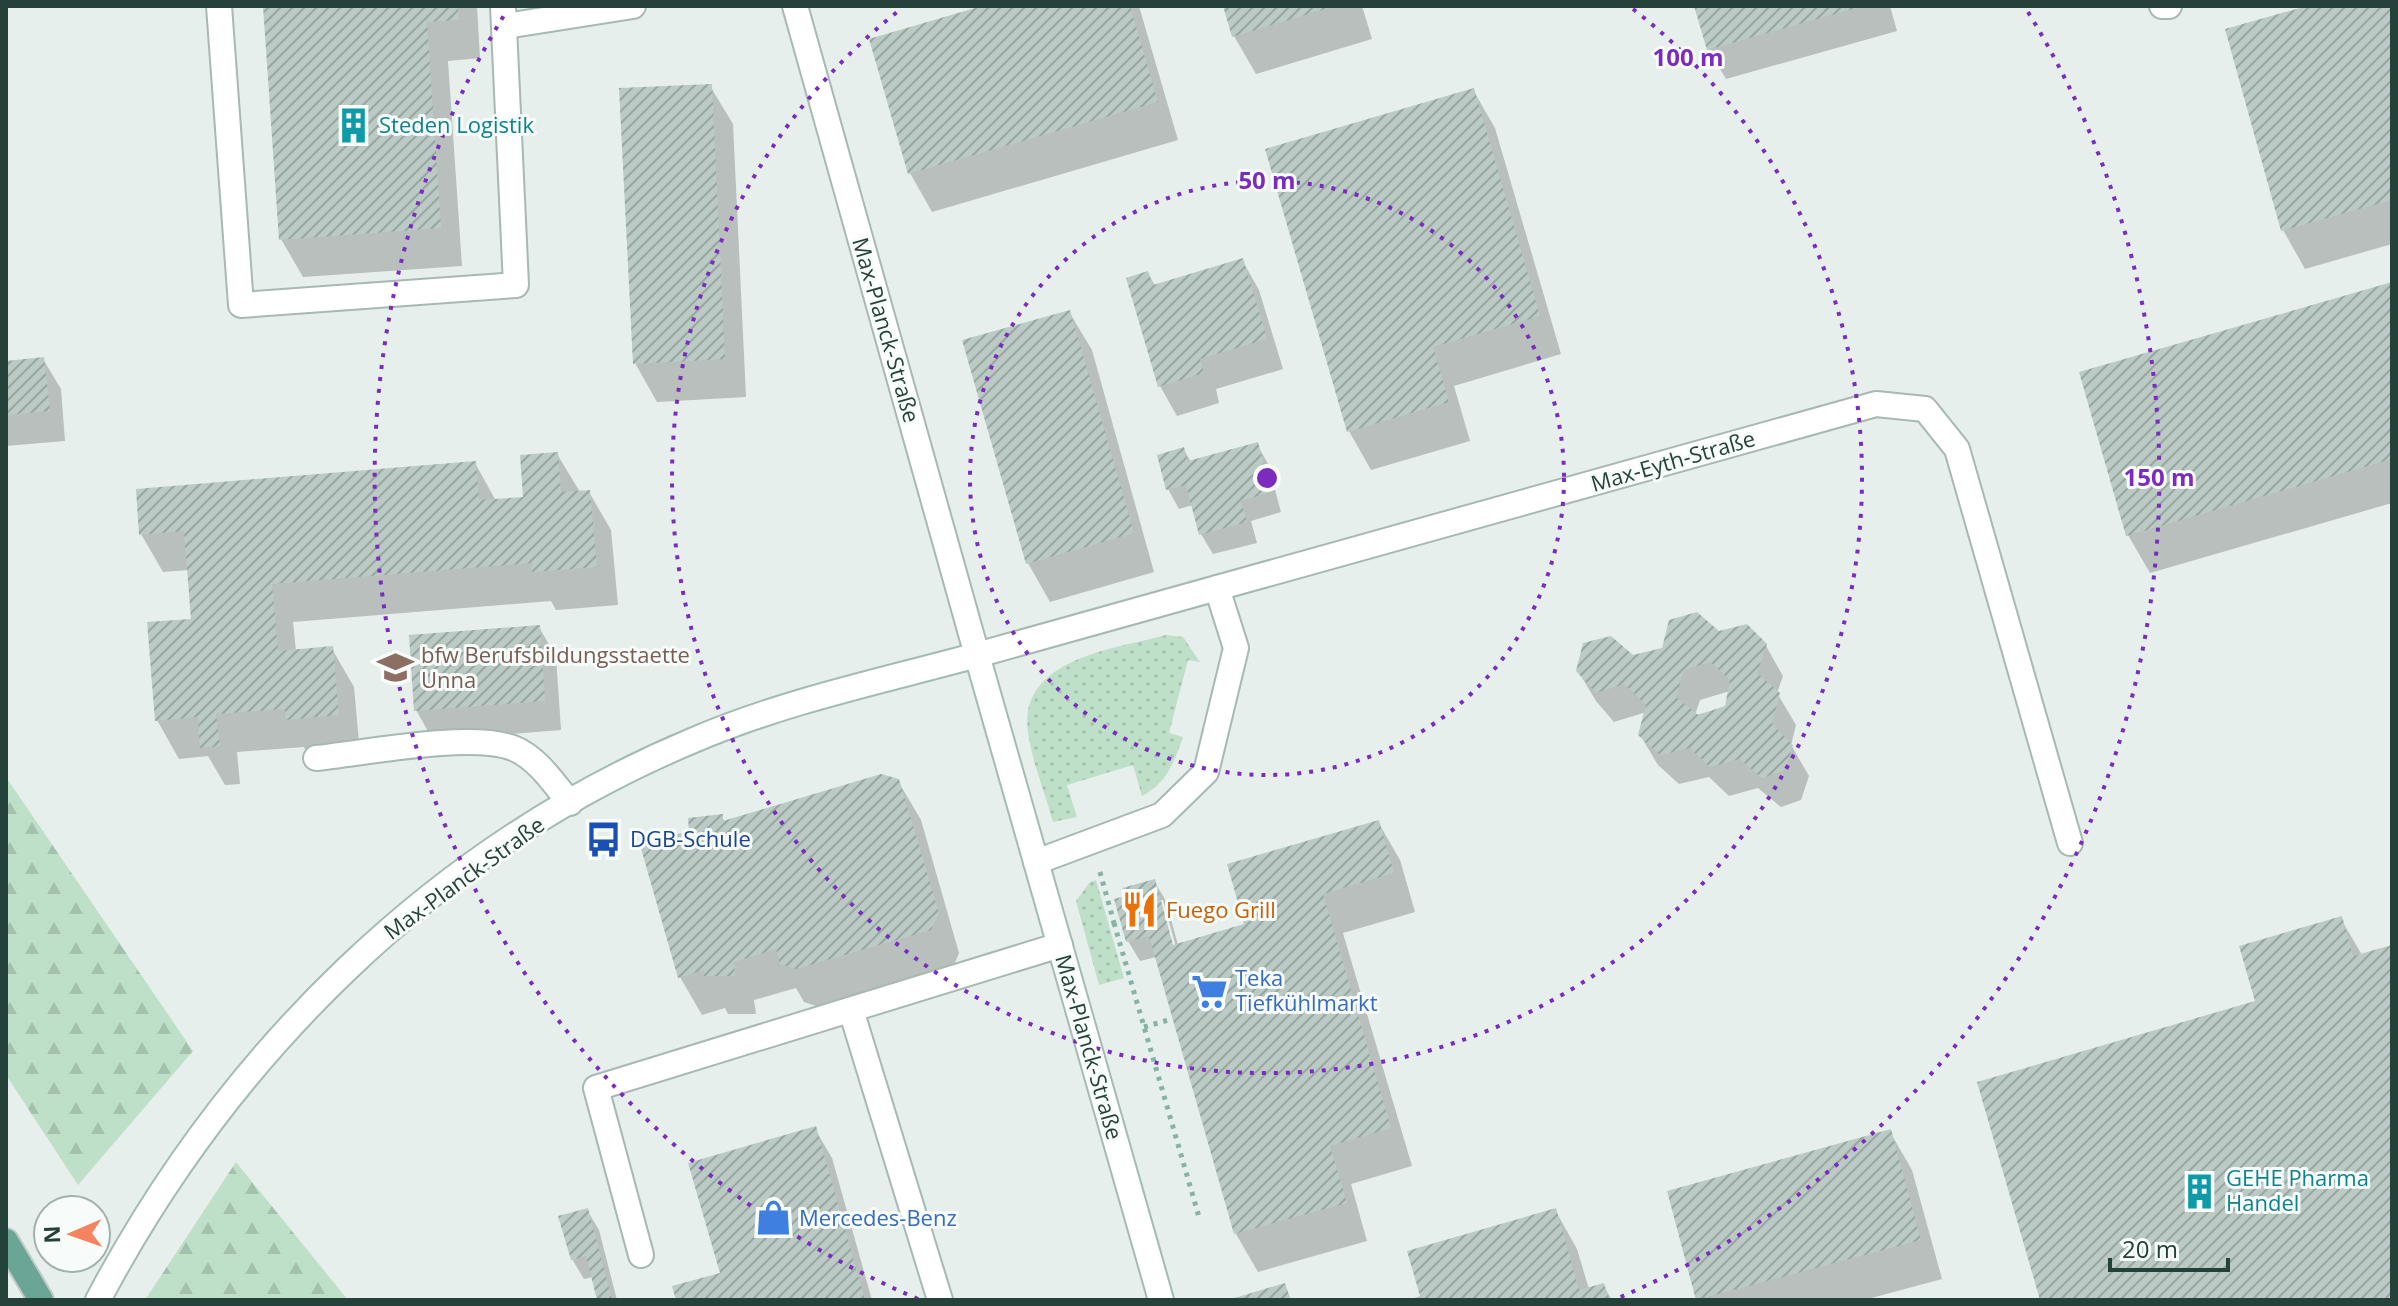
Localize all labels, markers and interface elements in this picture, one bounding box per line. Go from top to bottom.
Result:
text: 100 m [1653,40,1723,73]
building icon: Steden Logistik [334,106,372,144]
place label: Steden Logistik [379,109,534,139]
text: 50 m [1238,163,1296,196]
street label: Max-Planck-Straße [846,234,928,426]
street label: Max-Eyth-Straße [1587,422,1758,498]
text: 150 m [2124,460,2194,493]
centre of rings [1253,464,1281,492]
place label: bfw Berufsbildungsstaette Unna [421,639,690,694]
school or university icon: bfw Berufsbildungsstaette Unna [376,649,414,687]
street label: Max-Planck-Straße [377,809,550,946]
bus stop icon: DGB-Schule [585,820,623,858]
place label: DGB-Schule [630,823,751,853]
restaurant icon: Fuego Grill [1121,891,1159,929]
place label: Fuego Grill [1166,894,1276,924]
street label: Max-Planck-Straße [1049,951,1131,1143]
place label: Teka Tiefkühlmarkt [1235,962,1378,1017]
supermarket icon: Teka Tiefkühlmarkt [1190,972,1228,1010]
place label: GEHE Pharma Handel [2226,1162,2369,1217]
building icon: GEHE Pharma Handel [2181,1172,2219,1210]
north arrow [32,1194,112,1274]
shop icon: Mercedes-Benz [754,1199,792,1237]
place label: Mercedes-Benz [799,1202,957,1232]
scale bar [2110,1222,2228,1272]
text: N [36,1225,66,1244]
text: 20 m [2122,1232,2178,1265]

